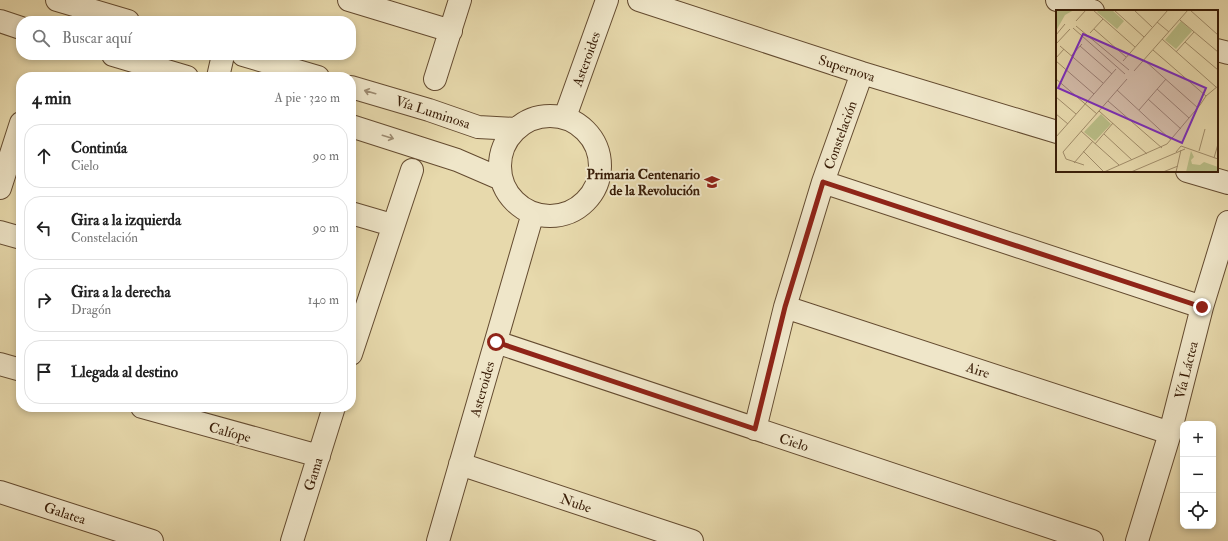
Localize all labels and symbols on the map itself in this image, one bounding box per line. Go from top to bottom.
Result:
inset map [1056,10,1218,172]
street label: Asteroides [568,29,604,90]
street label: Supernova [816,51,878,87]
one-way arrow [364,88,377,95]
street label: Vía Luminosa [393,92,473,133]
street label: Constelación [820,98,861,172]
one-way arrow [382,134,395,141]
place label: Primaria Centenario de la Revolución [587,166,701,199]
school or university icon: Primaria Centenario de la Revolución [703,173,721,191]
route end [1193,298,1211,316]
route start [487,333,505,351]
street label: Vía Láctea [1171,339,1202,401]
street label: Aire [963,358,992,382]
street label: Asteroides [466,359,499,420]
street label: Calíope [207,419,253,447]
street label: Cielo [777,430,811,455]
street label: Gama [300,455,327,493]
street label: Nube [558,490,594,517]
street label: Galatea [42,499,88,528]

